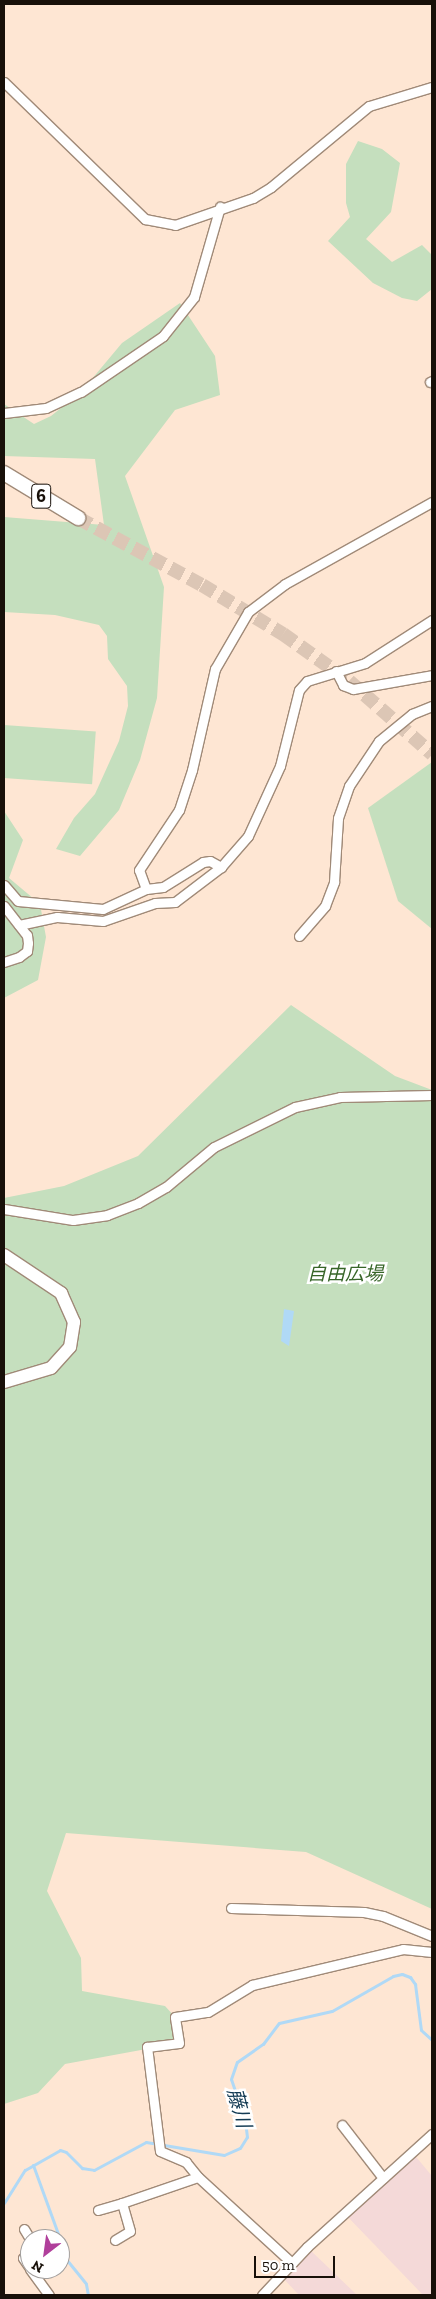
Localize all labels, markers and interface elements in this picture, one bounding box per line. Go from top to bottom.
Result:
road number: 6 [31,481,51,512]
park label: 自由広場 [307,1263,383,1285]
water label: 藤川 [222,2086,256,2130]
north arrow [20,2229,70,2279]
scale bar [256,2246,337,2278]
text: 50 m [262,2256,295,2274]
text: N [29,2257,47,2277]

